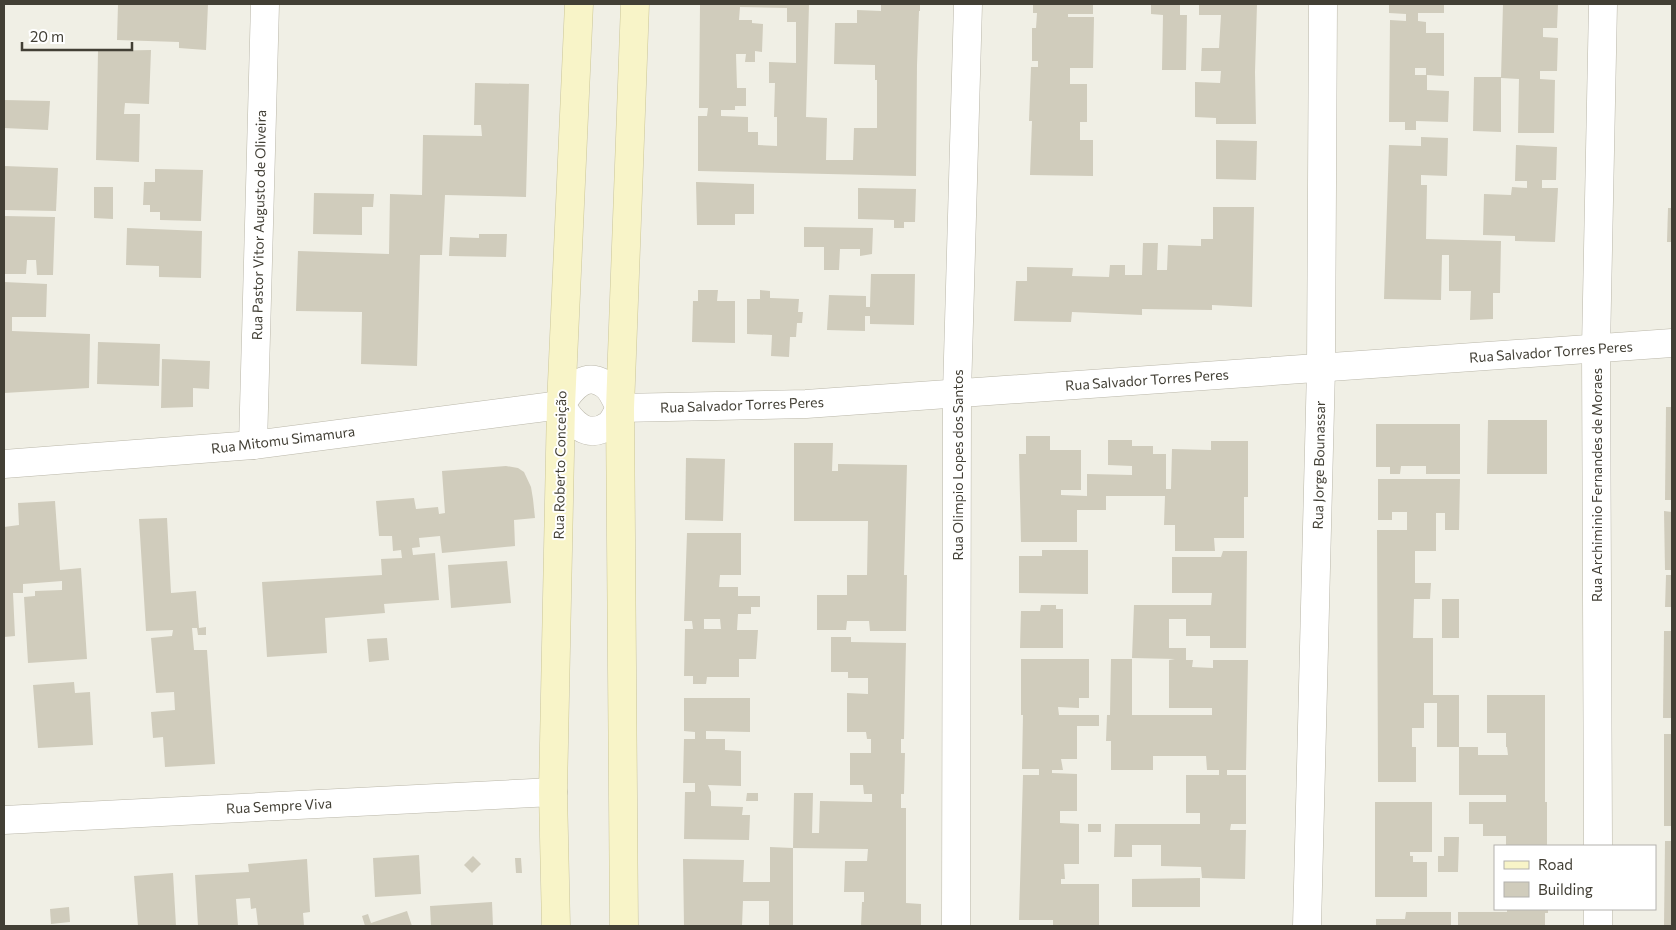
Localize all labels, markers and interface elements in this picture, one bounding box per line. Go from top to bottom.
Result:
scale bar [22,20,132,52]
text: 20 m [30,27,64,45]
street label: Rua Pastor Vitor Augusto de Oliveira [248,110,269,340]
street label: Rua Salvador Torres Peres [1469,337,1633,366]
street label: Rua Salvador Torres Peres [1065,365,1229,394]
street label: Rua Archiminio Fernandes de Moraes [1588,368,1605,602]
street label: Rua Olimpio Lopes dos Santos [949,369,966,561]
street label: Rua Roberto Conceição [550,390,569,540]
street label: Rua Salvador Torres Peres [660,393,824,416]
street label: Rua Jorge Bounassar [1309,400,1328,530]
street label: Rua Mitomu Simamura [210,422,356,457]
street label: Rua Sempre Viva [225,794,332,817]
legend [1494,845,1656,910]
text: Road [1538,855,1573,873]
text: Building [1538,880,1593,898]

